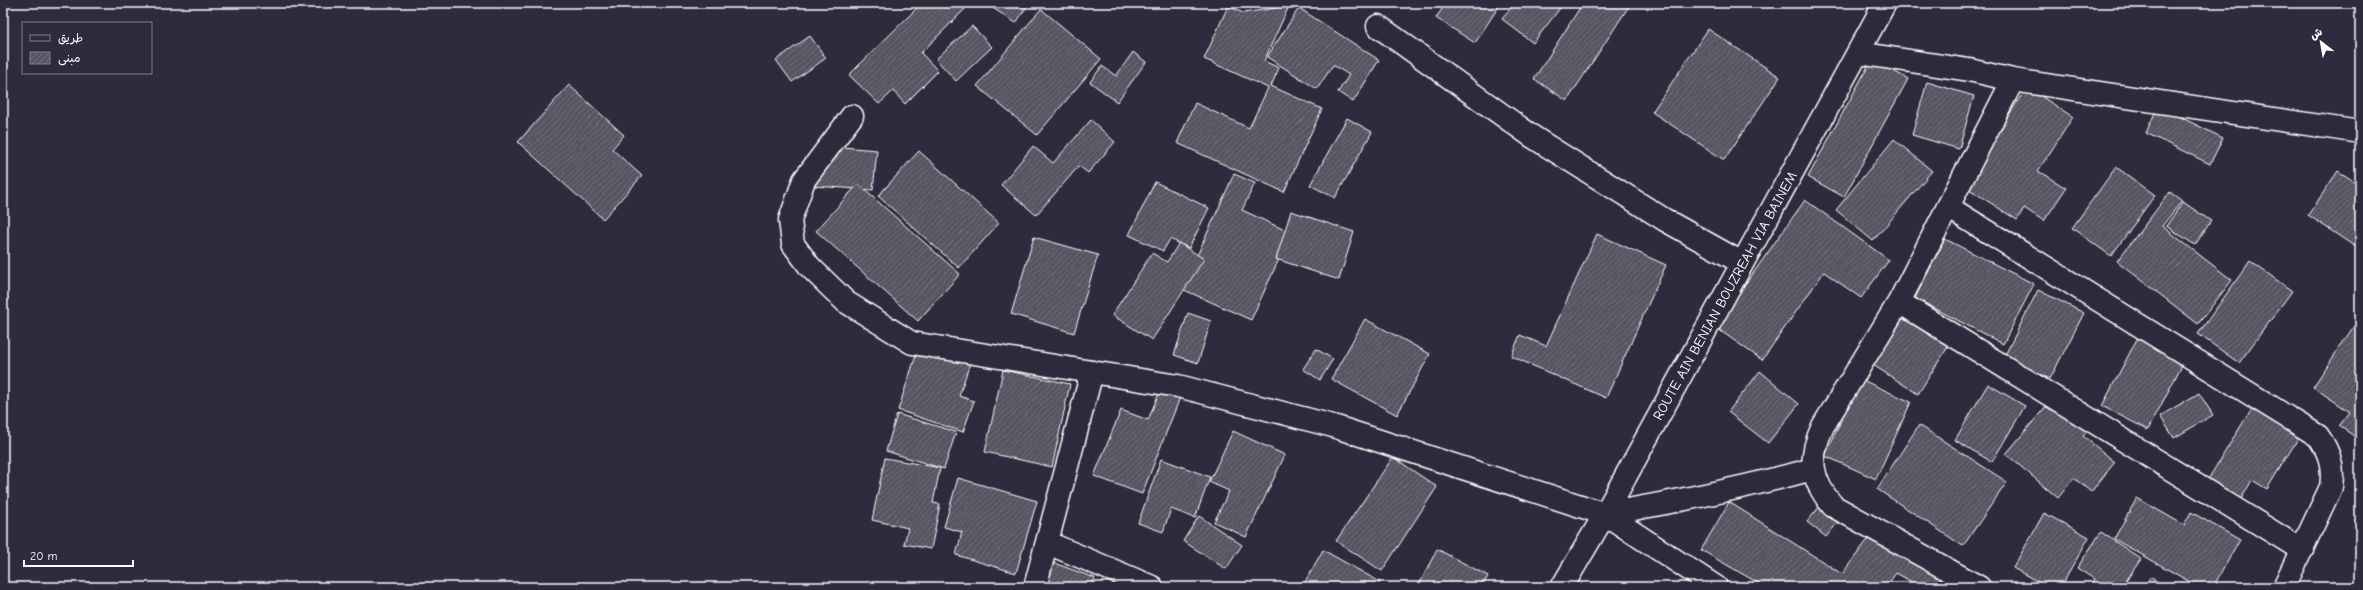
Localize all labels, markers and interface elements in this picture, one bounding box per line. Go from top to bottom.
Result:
legend [22,22,152,74]
north arrow [2301,22,2341,62]
text: ش [2308,25,2325,43]
text: طريق [58,31,83,45]
text: مبنى [58,51,81,66]
street label: ROUTE AIN BENIAN BOUZREAH VIA BAINEM [1649,169,1801,423]
scale bar [24,542,133,568]
text: 20 m [30,549,58,563]

